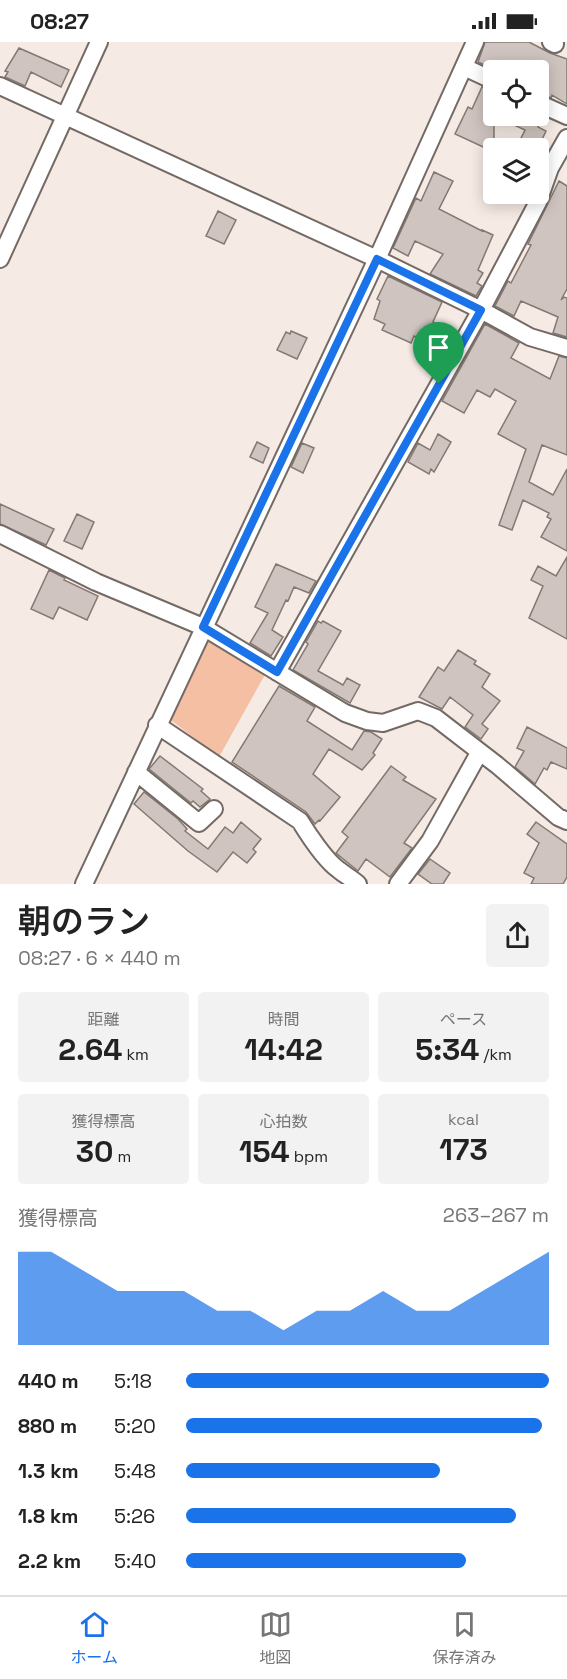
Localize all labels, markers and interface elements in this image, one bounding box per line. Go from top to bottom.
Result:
text: 08:27 [30,7,89,35]
map controls [483,60,549,204]
button: locate [483,60,549,126]
button: layers [483,138,549,204]
pin [413,322,464,384]
icon: arrive [422,331,455,364]
text: 朝のラン [18,901,150,943]
button: share [486,904,549,967]
text: 08:27 · 6 × 440 m [18,945,181,971]
text: 距離 [87,1009,120,1030]
text: 時間 [267,1009,300,1030]
text: ペース [440,1009,487,1030]
text: 2.64 [58,1030,122,1069]
text: 14:42 [244,1030,323,1069]
text: 5:34 [415,1030,479,1069]
text: km [122,1044,149,1065]
text: /km [479,1044,512,1065]
text: kcal [448,1109,479,1130]
text: 獲得標高 [71,1111,136,1132]
text: 心拍数 [259,1111,308,1132]
text: 173 [439,1130,488,1169]
text: 30 [76,1132,113,1171]
text: 154 [239,1132,290,1171]
text: m [113,1146,131,1167]
text: bpm [290,1146,328,1167]
text: 263–267 m [443,1202,549,1228]
text: 獲得標高 [18,1205,98,1231]
text: 440 m [18,1368,79,1394]
text: 5:18 [114,1368,152,1394]
text: 880 m [18,1413,77,1439]
text: 5:20 [114,1413,156,1439]
text: 1.3 km [18,1458,79,1484]
text: 5:48 [114,1458,156,1484]
text: 1.8 km [18,1503,78,1529]
text: 5:26 [114,1503,155,1529]
text: 2.2 km [18,1548,81,1574]
text: 5:40 [114,1548,156,1574]
tab: ホーム [70,1608,118,1668]
tab: 地図 [259,1608,292,1668]
tab: 保存済み [433,1608,497,1668]

